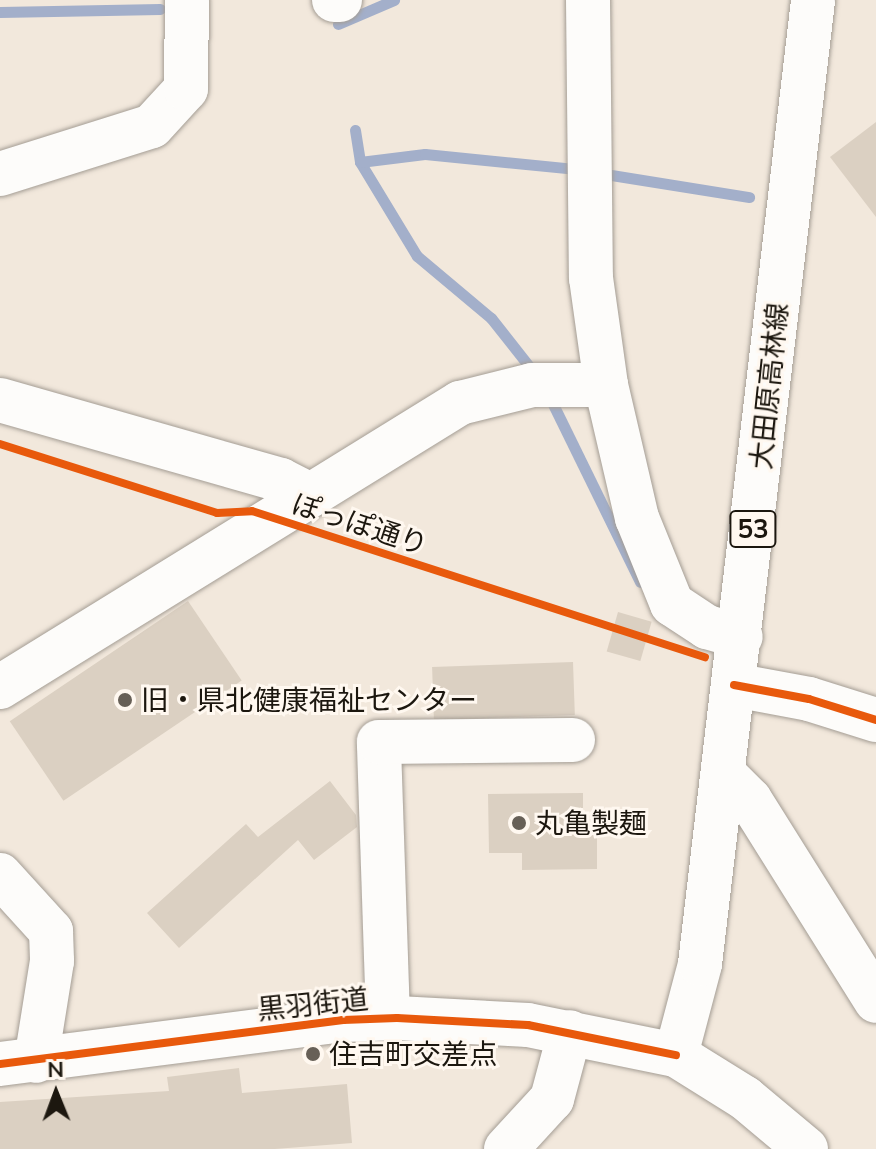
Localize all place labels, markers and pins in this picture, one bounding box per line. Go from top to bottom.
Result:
place label: 旧・県北健康福祉センター [141,683,477,717]
marker: 旧・県北健康福祉センター [116,691,134,709]
place label: 丸亀製麺 [535,806,647,840]
marker: 丸亀製麺 [510,814,528,832]
place label: 住吉町交差点 [329,1037,497,1071]
marker: 住吉町交差点 [304,1045,322,1063]

